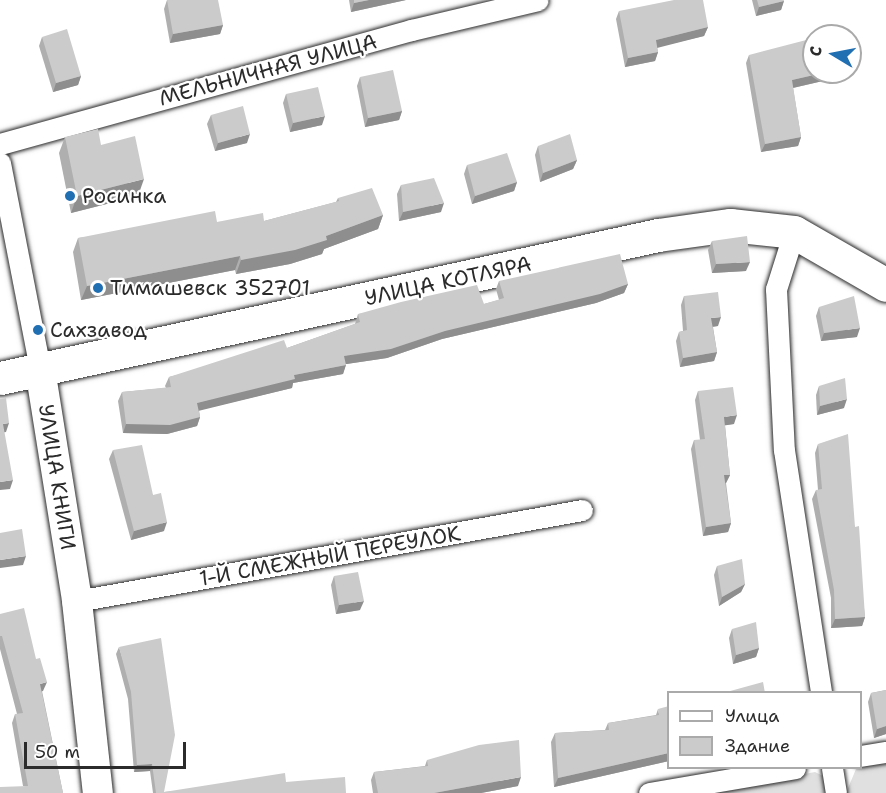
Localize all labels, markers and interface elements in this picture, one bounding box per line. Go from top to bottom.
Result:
north arrow [802,24,862,84]
street label: МЕЛЬНИЧНАЯ УЛИЦА [156,29,380,111]
text: С [805,44,827,58]
place label: Росинка [82,183,166,209]
marker: Росинка [63,189,77,203]
street label: УЛИЦА КОТЛЯРА [362,251,534,311]
place label: Тимашевск 352701 [110,275,310,301]
marker: Тимашевск 352701 [91,281,105,295]
place label: Сахзавод [50,317,147,343]
marker: Сахзавод [31,323,45,337]
street label: УЛИЦА КНИГИ [33,402,81,552]
street label: 1-Й СМЕЖНЫЙ ПЕРЕУЛОК [197,521,463,591]
legend [667,691,862,769]
text: Улица [725,704,779,728]
scale bar [27,730,189,768]
text: Здание [725,734,790,758]
text: 50 m [35,740,80,764]

